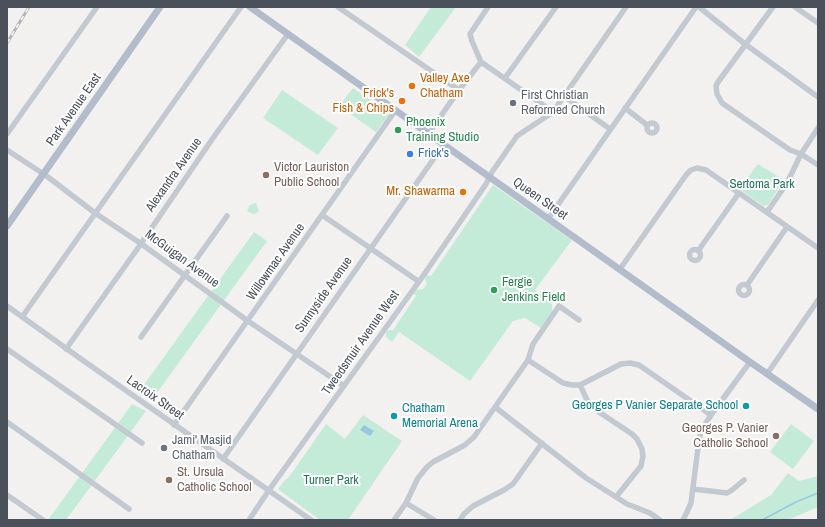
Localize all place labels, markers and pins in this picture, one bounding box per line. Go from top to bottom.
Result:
place label: Valley Axe Chatham [420,71,470,102]
marker: Valley Axe Chatham [407,81,417,91]
place label: Frick's Fish & Chips [332,86,394,117]
place label: First Christian Reformed Church [521,88,605,119]
marker: Frick's Fish & Chips [397,96,407,106]
marker: First Christian Reformed Church [508,98,518,108]
place label: Phoenix Training Studio [406,115,479,146]
marker: Phoenix Training Studio [393,125,403,135]
place label: Frick's [418,146,449,162]
marker: Frick's [405,149,415,159]
place label: Victor Lauriston Public School [274,160,349,191]
marker: Victor Lauriston Public School [261,170,271,180]
place label: Mr. Shawarma [386,184,455,200]
marker: Mr. Shawarma [458,187,468,197]
place label: Fergie Jenkins Field [502,275,565,306]
marker: Fergie Jenkins Field [489,285,499,295]
place label: Georges P Vanier Separate School [572,398,738,414]
place label: Chatham Memorial Arena [402,401,478,432]
marker: Georges P Vanier Separate School [741,401,751,411]
marker: Chatham Memorial Arena [389,411,399,421]
place label: Georges P. Vanier Catholic School [682,421,768,452]
marker: Georges P. Vanier Catholic School [771,431,781,441]
place label: Jami' Masjid Chatham [172,433,232,464]
marker: Jami' Masjid Chatham [159,443,169,453]
place label: St. Ursula Catholic School [177,465,252,496]
marker: St. Ursula Catholic School [164,475,174,485]

